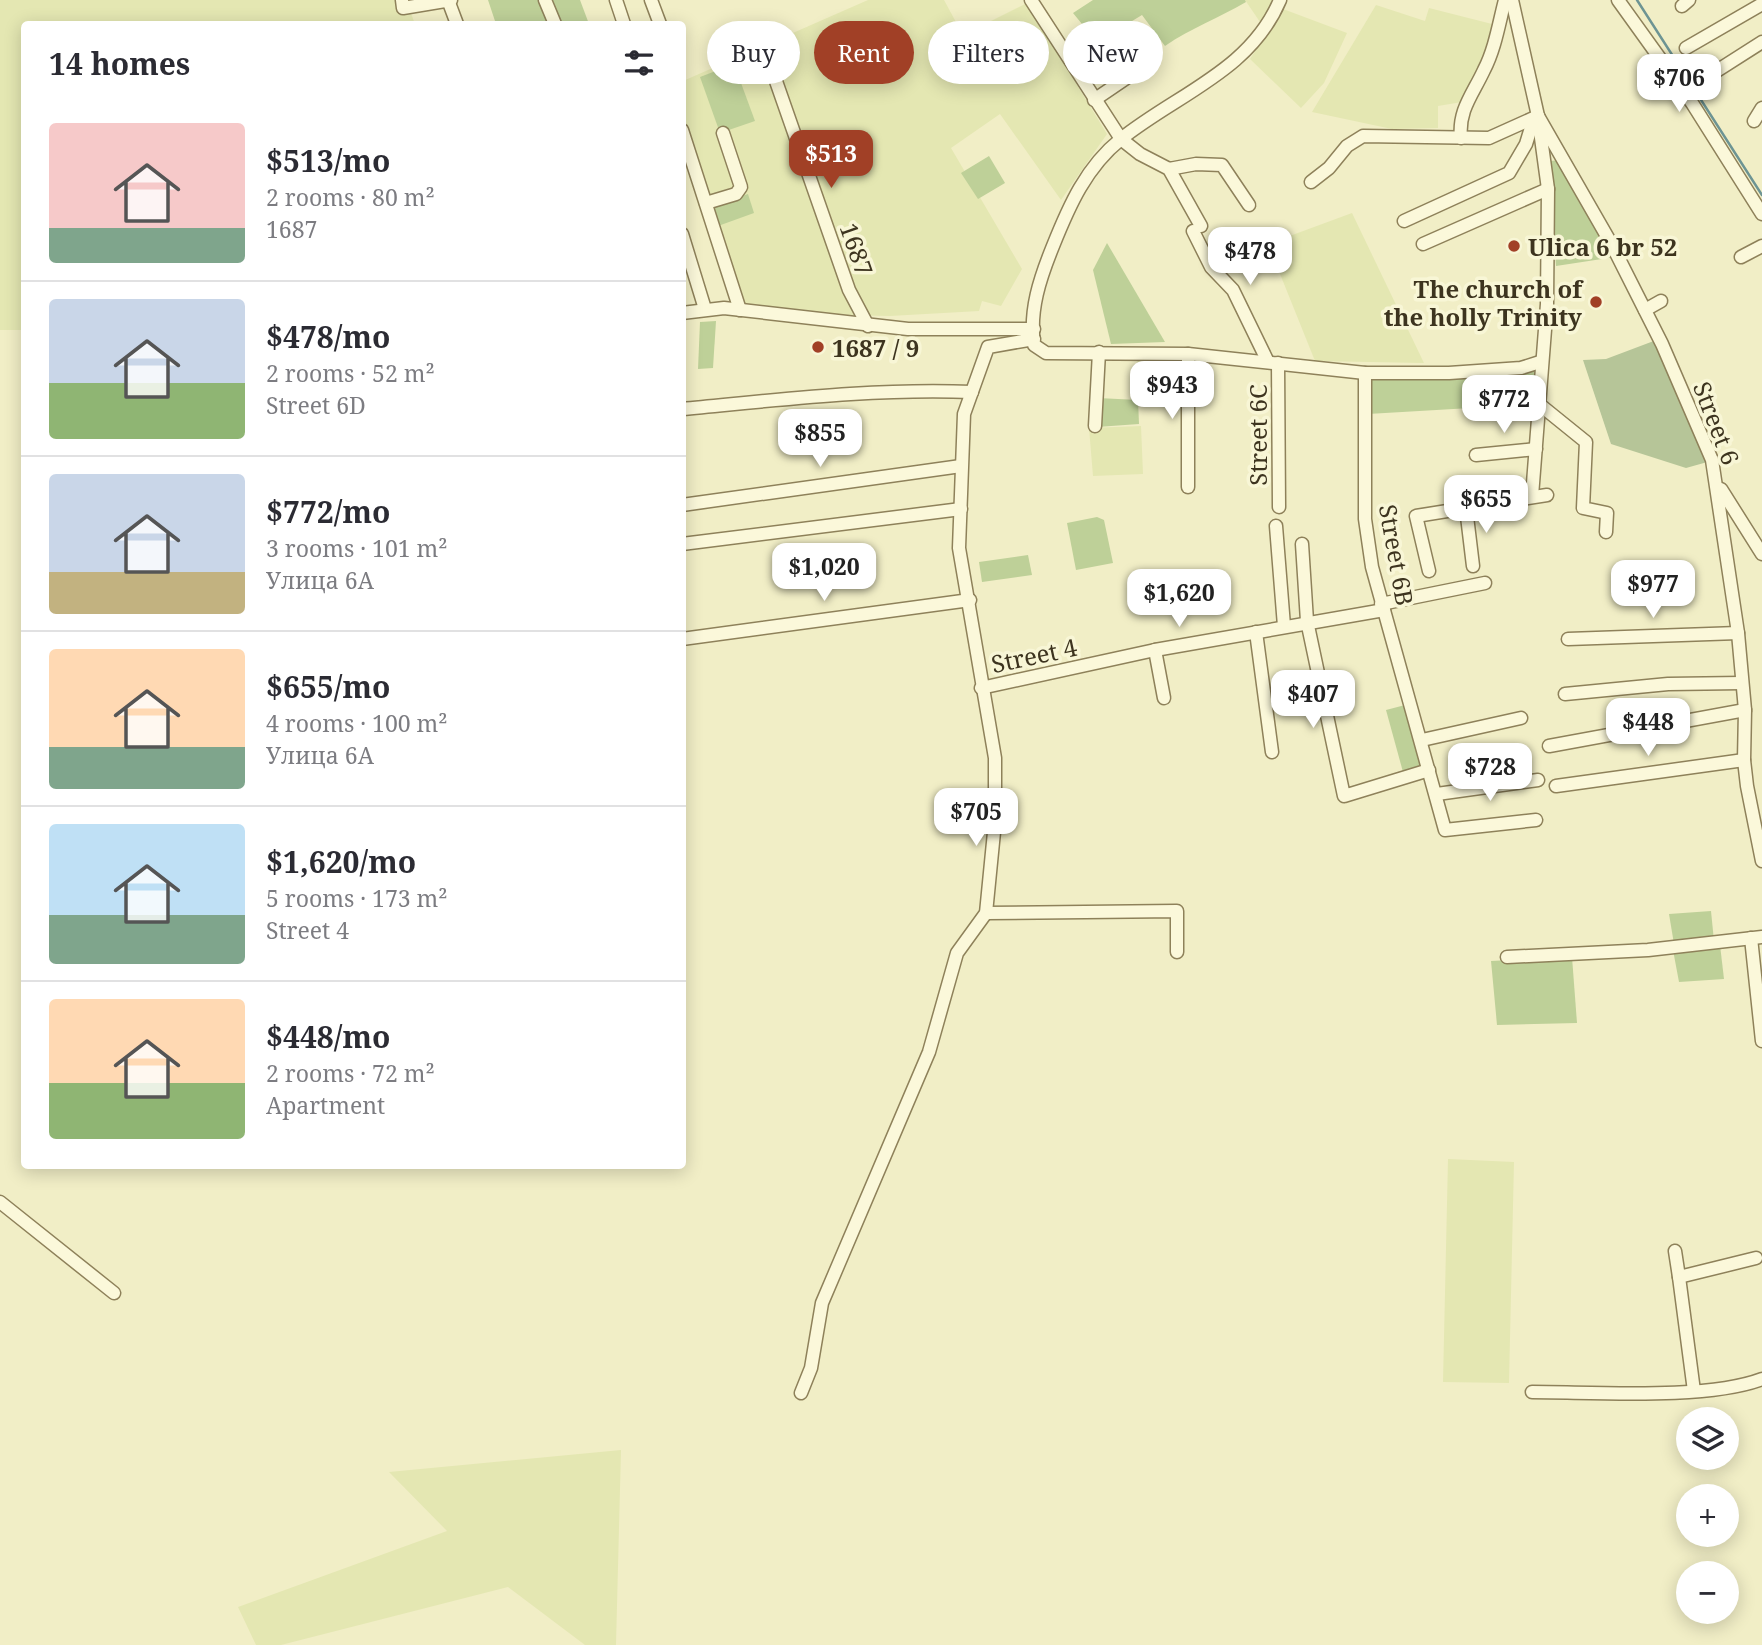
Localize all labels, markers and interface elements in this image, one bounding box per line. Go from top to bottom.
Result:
chip: Buy [707,21,800,84]
chip: Rent [814,21,914,84]
chip: Filters [928,21,1049,84]
chip: New [1063,21,1163,84]
text: 14 homes [49,43,190,84]
icon: filters [620,44,658,82]
pin: $706 [1638,54,1720,114]
text: $706 [1653,61,1705,93]
pin: $513 [790,130,872,190]
text: $513 [805,137,857,169]
text: $513/mo [266,140,390,181]
icon: home [105,151,189,235]
text: 2 rooms · 80 m² [266,181,435,213]
text: 1687 [266,213,317,245]
street label: 1687 [833,218,881,280]
pin: $478 [1209,228,1291,287]
place label: Ulica 6 br 52 [1528,230,1677,263]
text: $478 [1224,234,1276,266]
marker: Ulica 6 br 52 [1506,238,1522,254]
place label: Тhe church of the holly Trinity [1384,272,1584,333]
marker: Тhe church of the holly Trinity [1588,294,1604,310]
text: $478/mo [266,316,390,357]
icon: home [105,327,189,411]
place label: 1687 / 9 [832,331,919,364]
marker: 1687 / 9 [810,339,826,355]
text: 2 rooms · 52 m² [266,357,435,389]
pin: $943 [1131,362,1213,421]
text: $943 [1146,368,1198,400]
pin: $772 [1463,376,1545,435]
street label: Street 6 [1686,377,1748,469]
text: $772 [1478,382,1530,414]
street label: Street 6C [1241,384,1274,486]
text: Street 6D [266,389,366,421]
pin: $855 [779,410,861,469]
text: $855 [794,416,846,448]
pin: $655 [1445,476,1527,535]
text: $655 [1460,482,1512,514]
text: $772/mo [266,491,390,532]
icon: home [105,502,189,586]
street label: Street 6B [1372,502,1422,608]
text: 3 rooms · 101 m² [266,532,448,564]
pin: $1,020 [767,544,881,603]
text: $1,020 [788,550,860,582]
pin: $977 [1612,560,1694,620]
text: Улица 6A [266,564,374,596]
text: $977 [1627,567,1679,599]
pin: $1,620 [1122,570,1236,629]
text: $1,620 [1143,576,1215,608]
street label: Street 4 [988,630,1080,680]
text: $655/mo [266,666,390,707]
pin: $407 [1272,670,1354,730]
icon: home [105,677,189,761]
text: $407 [1287,677,1339,709]
pin: $448 [1607,698,1689,758]
text: $448 [1622,705,1674,737]
text: 4 rooms · 100 m² [266,707,448,739]
text: Улица 6A [266,739,374,771]
pin: $728 [1449,744,1531,803]
text: $728 [1464,750,1516,782]
pin: $705 [935,788,1017,848]
text: $705 [950,795,1002,827]
text: $1,620/mo [266,841,416,882]
icon: home [105,852,189,936]
text: 5 rooms · 173 m² [266,882,448,914]
text: Street 4 [266,914,349,946]
text: $448/mo [266,1016,390,1057]
icon: home [105,1027,189,1111]
text: 2 rooms · 72 m² [266,1057,435,1089]
text: Apartment [266,1089,385,1121]
map controls [1676,1407,1739,1624]
button: layers [1676,1407,1739,1470]
button: + [1676,1484,1739,1547]
button: − [1676,1561,1739,1624]

